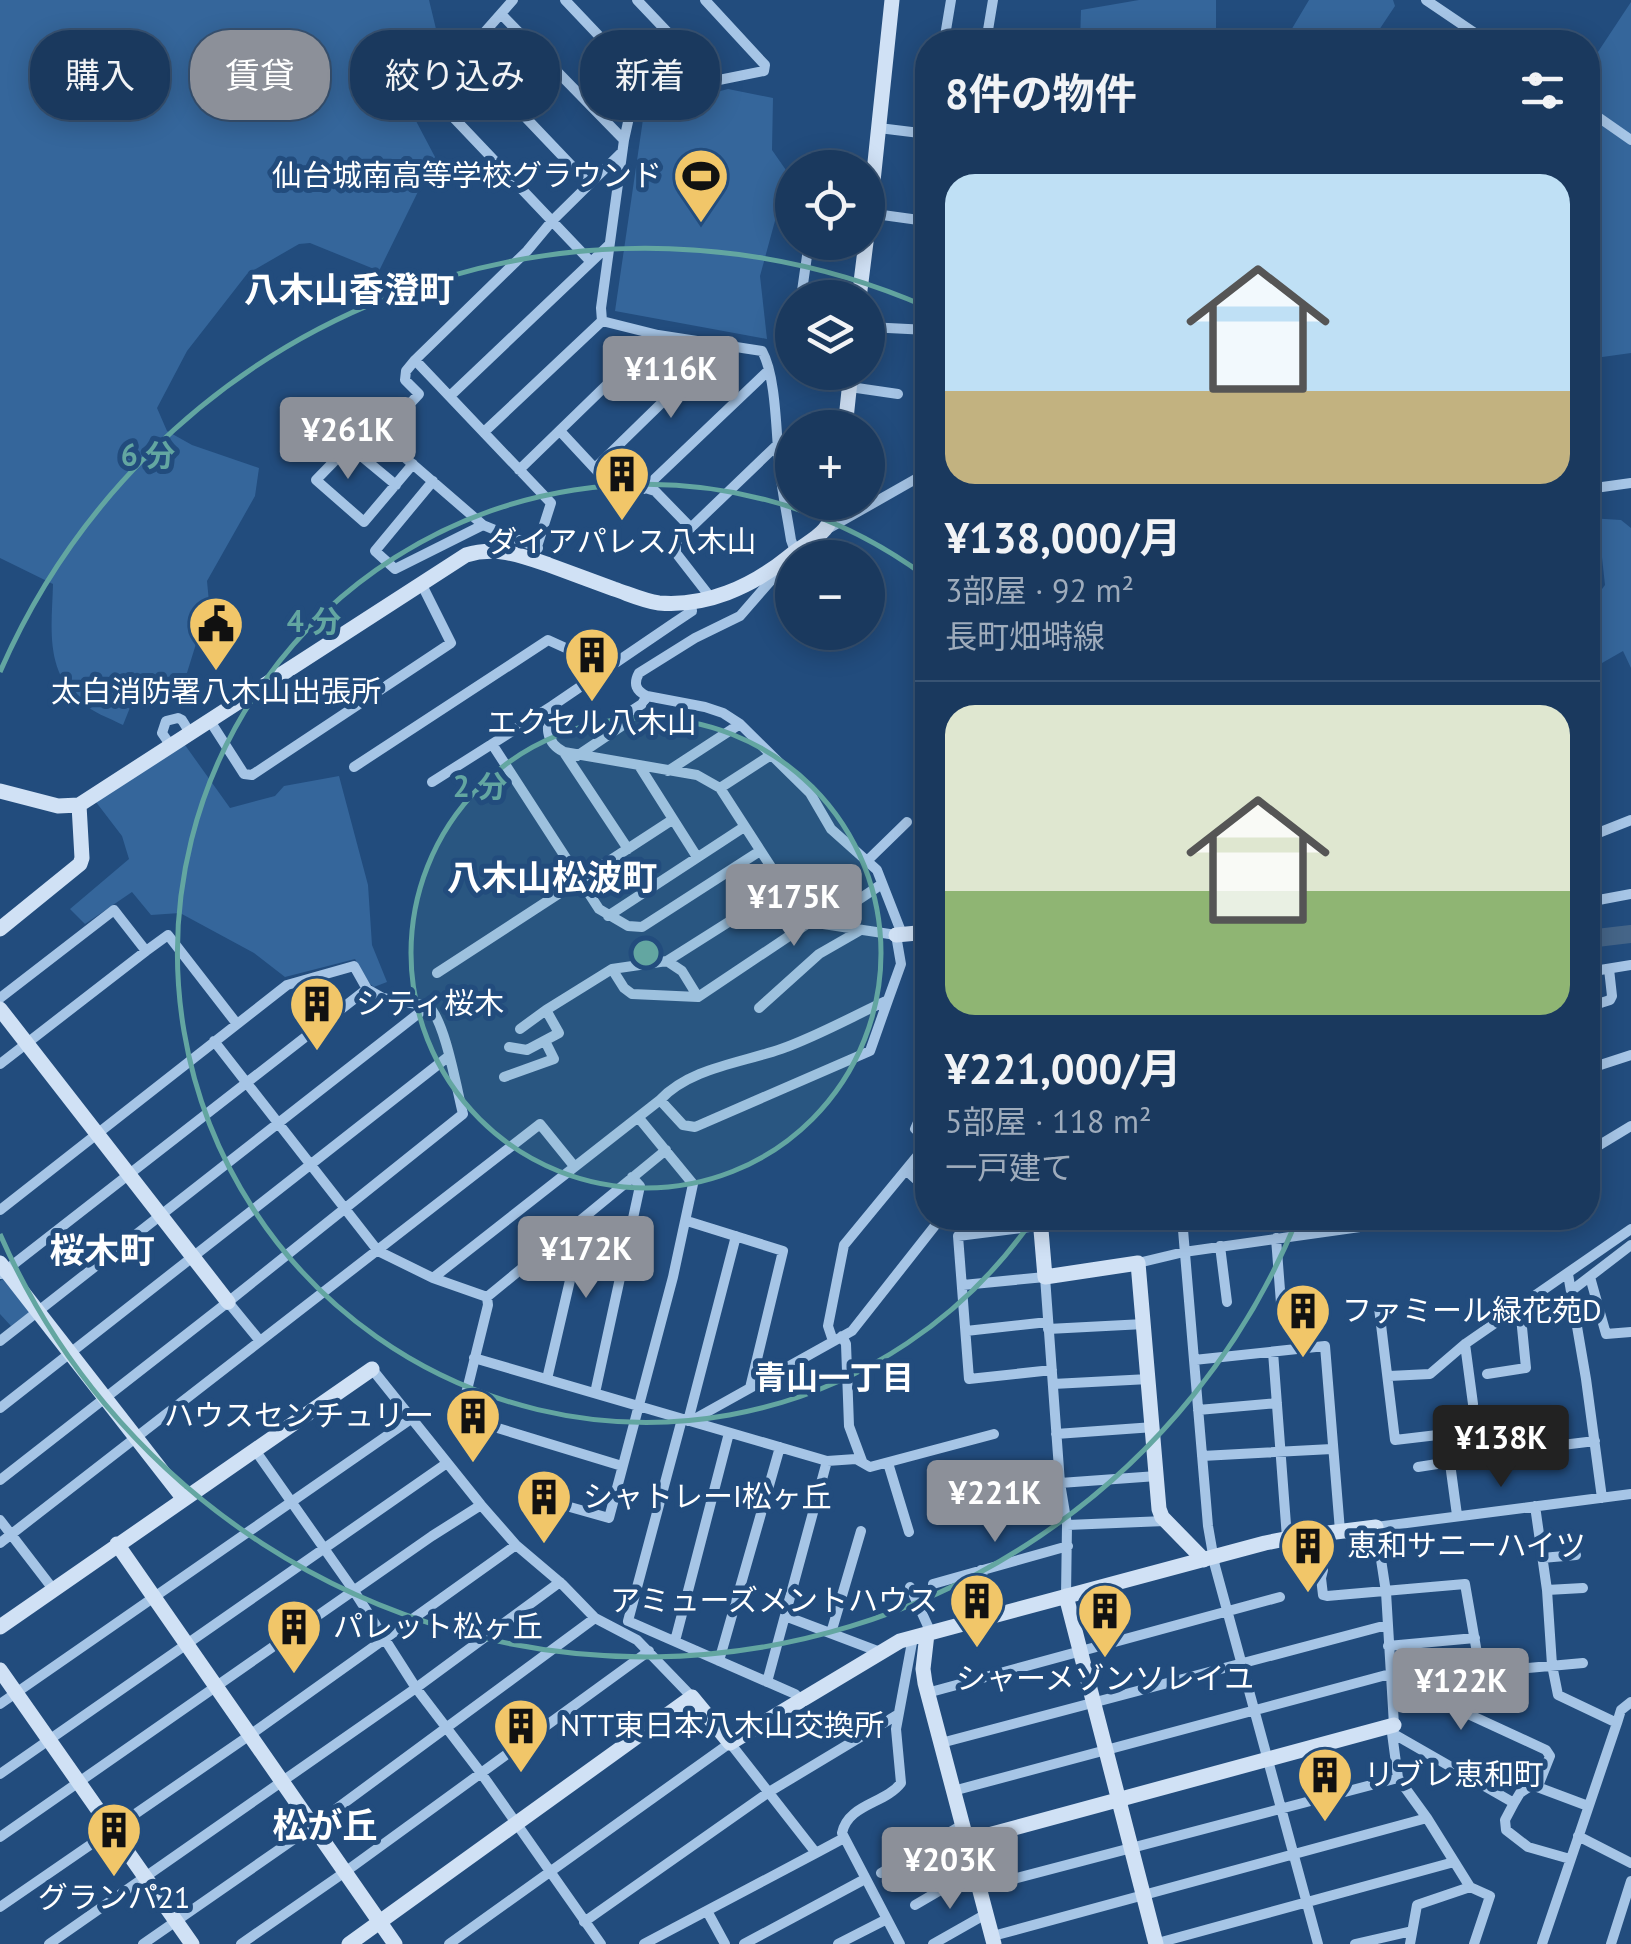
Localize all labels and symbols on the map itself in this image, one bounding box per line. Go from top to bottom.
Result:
sports icon: 仙台城南高等学校グラウンド [671,146,731,225]
place label: 仙台城南高等学校グラウンド [272,155,662,194]
district label: 八木山香澄町 [244,266,454,312]
pin: ¥116K [601,336,741,421]
pin: ¥261K [278,397,418,482]
text: 6 分 [121,435,175,474]
building icon: ダイアパレス八木山 [592,444,652,523]
place label: ダイアパレス八木山 [487,521,757,560]
public building icon: 太白消防署八木山出張所 [186,594,246,673]
text: 4 分 [287,601,341,640]
building icon: エクセル八木山 [562,625,622,704]
place label: 太白消防署八木山出張所 [51,671,381,710]
place label: エクセル八木山 [487,702,697,741]
text: 2 分 [453,766,507,805]
district label: 八木山松波町 [447,854,657,900]
pin: ¥175K [724,864,864,949]
centre of rings [628,935,664,971]
building icon: シティ桜木 [287,974,347,1053]
place label: シティ桜木 [356,983,504,1022]
pin: ¥172K [516,1216,656,1301]
district label: 桜木町 [49,1227,155,1273]
building icon: ファミール緑花苑D [1273,1281,1333,1360]
place label: ファミール緑花苑D [1342,1290,1602,1329]
district label: 青山一丁目 [754,1356,914,1398]
building icon: ハウスセンチュリー [443,1386,503,1465]
place label: ハウスセンチュリー [164,1395,434,1434]
pin: ¥138K [1431,1405,1571,1490]
pin: ¥221K [925,1460,1065,1545]
building icon: シャトレーI松ヶ丘 [514,1467,574,1546]
place label: シャトレーI松ヶ丘 [583,1476,832,1515]
building icon: 恵和サニーハイツ [1278,1516,1338,1595]
place label: 恵和サニーハイツ [1347,1525,1586,1564]
building icon: アミューズメントハウス [947,1571,1007,1650]
place label: アミューズメントハウス [610,1580,938,1619]
building icon: シャーメゾンソレイユ [1075,1581,1135,1660]
building icon: パレット松ヶ丘 [264,1597,324,1676]
place label: パレット松ヶ丘 [333,1606,543,1645]
pin: ¥122K [1391,1648,1531,1733]
place label: シャーメゾンソレイユ [956,1658,1254,1697]
building icon: NTT東日本八木山交換所 [491,1696,551,1775]
place label: NTT東日本八木山交換所 [560,1705,884,1744]
building icon: リブレ恵和町 [1295,1745,1355,1824]
place label: リブレ恵和町 [1364,1754,1544,1793]
building icon: グランパ21 [84,1800,144,1879]
district label: 松が丘 [272,1802,378,1848]
pin: ¥203K [880,1827,1020,1912]
place label: グランパ21 [38,1877,190,1916]

